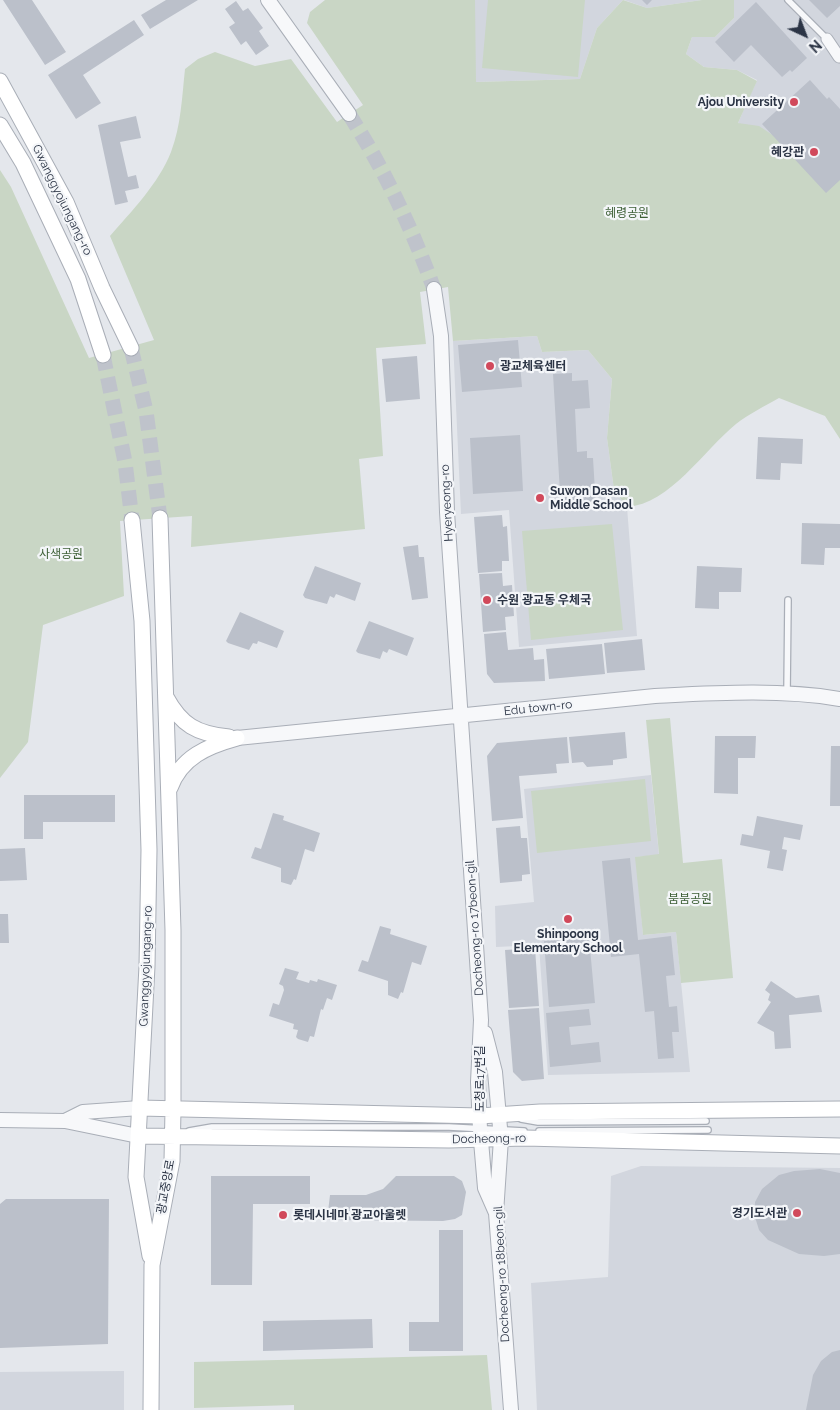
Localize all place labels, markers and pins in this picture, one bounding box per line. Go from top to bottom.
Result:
place label: Ajou University [698,95,784,109]
marker: Ajou University [788,96,800,108]
place label: 혜강관 [771,145,804,159]
marker: 혜강관 [808,146,820,158]
place label: 광교체육센터 [500,359,566,373]
marker: 광교체육센터 [484,360,496,372]
place label: Suwon Dasan Middle School [550,484,633,512]
marker: Suwon Dasan Middle School [534,492,546,504]
place label: 수원 광교동 우체국 [497,593,591,607]
marker: 수원 광교동 우체국 [481,594,493,606]
marker: Shinpoong Elementary School [562,913,574,925]
place label: Shinpoong Elementary School [513,927,623,955]
place label: 경기도서관 [732,1206,787,1220]
marker: 경기도서관 [791,1207,803,1219]
place label: 롯데시네마 광교아울렛 [293,1208,406,1222]
marker: 롯데시네마 광교아울렛 [277,1209,289,1221]

